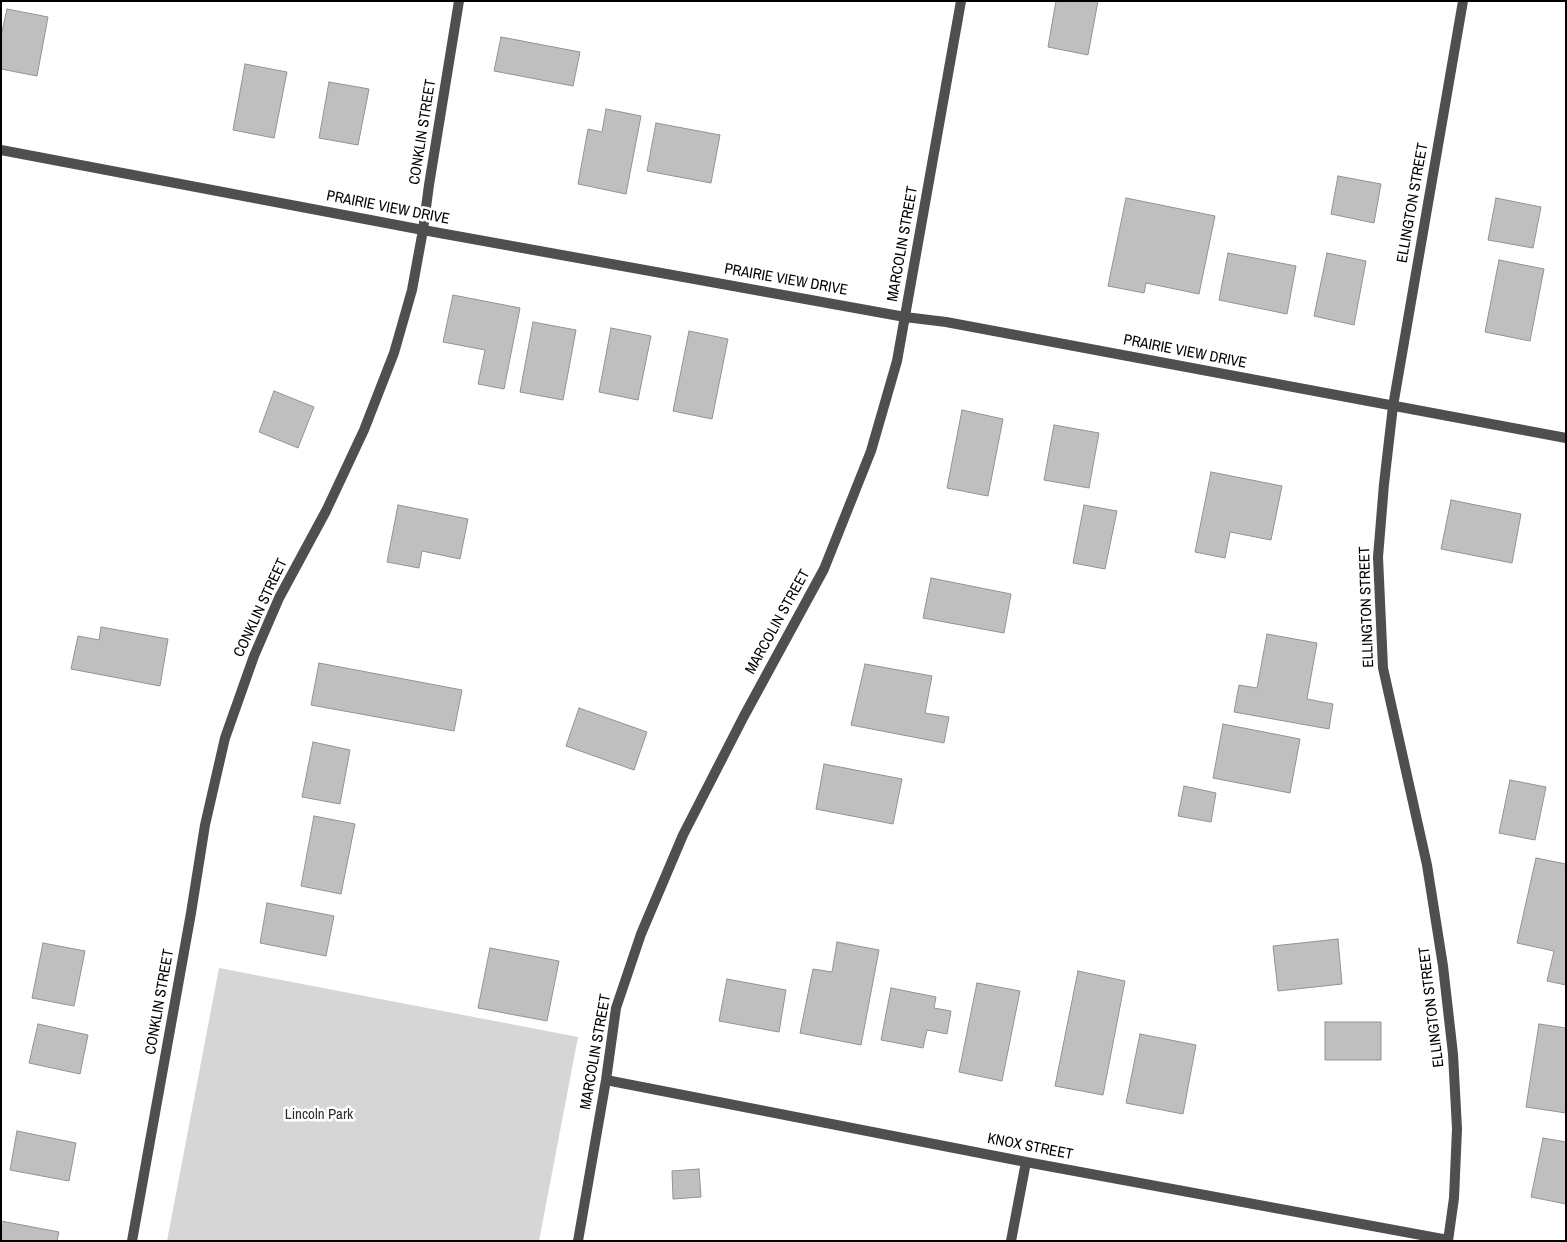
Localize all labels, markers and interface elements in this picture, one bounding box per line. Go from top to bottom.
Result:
street label: CONKLIN STREET [406,78,440,186]
street label: ELLINGTON STREET [1394,142,1432,264]
street label: MARCOLIN STREET [884,185,922,303]
street label: PRAIRIE VIEW DRIVE [325,187,451,229]
street label: PRAIRIE VIEW DRIVE [723,260,849,300]
street label: PRAIRIE VIEW DRIVE [1122,331,1248,373]
street label: ELLINGTON STREET [1356,546,1378,668]
street label: CONKLIN STREET [230,556,292,660]
street label: MARCOLIN STREET [742,567,814,677]
street label: ELLINGTON STREET [1416,946,1448,1068]
street label: CONKLIN STREET [142,948,178,1056]
street label: MARCOLIN STREET [577,993,615,1111]
park label: Lincoln Park [285,1106,353,1124]
street label: KNOX STREET [986,1130,1074,1164]

